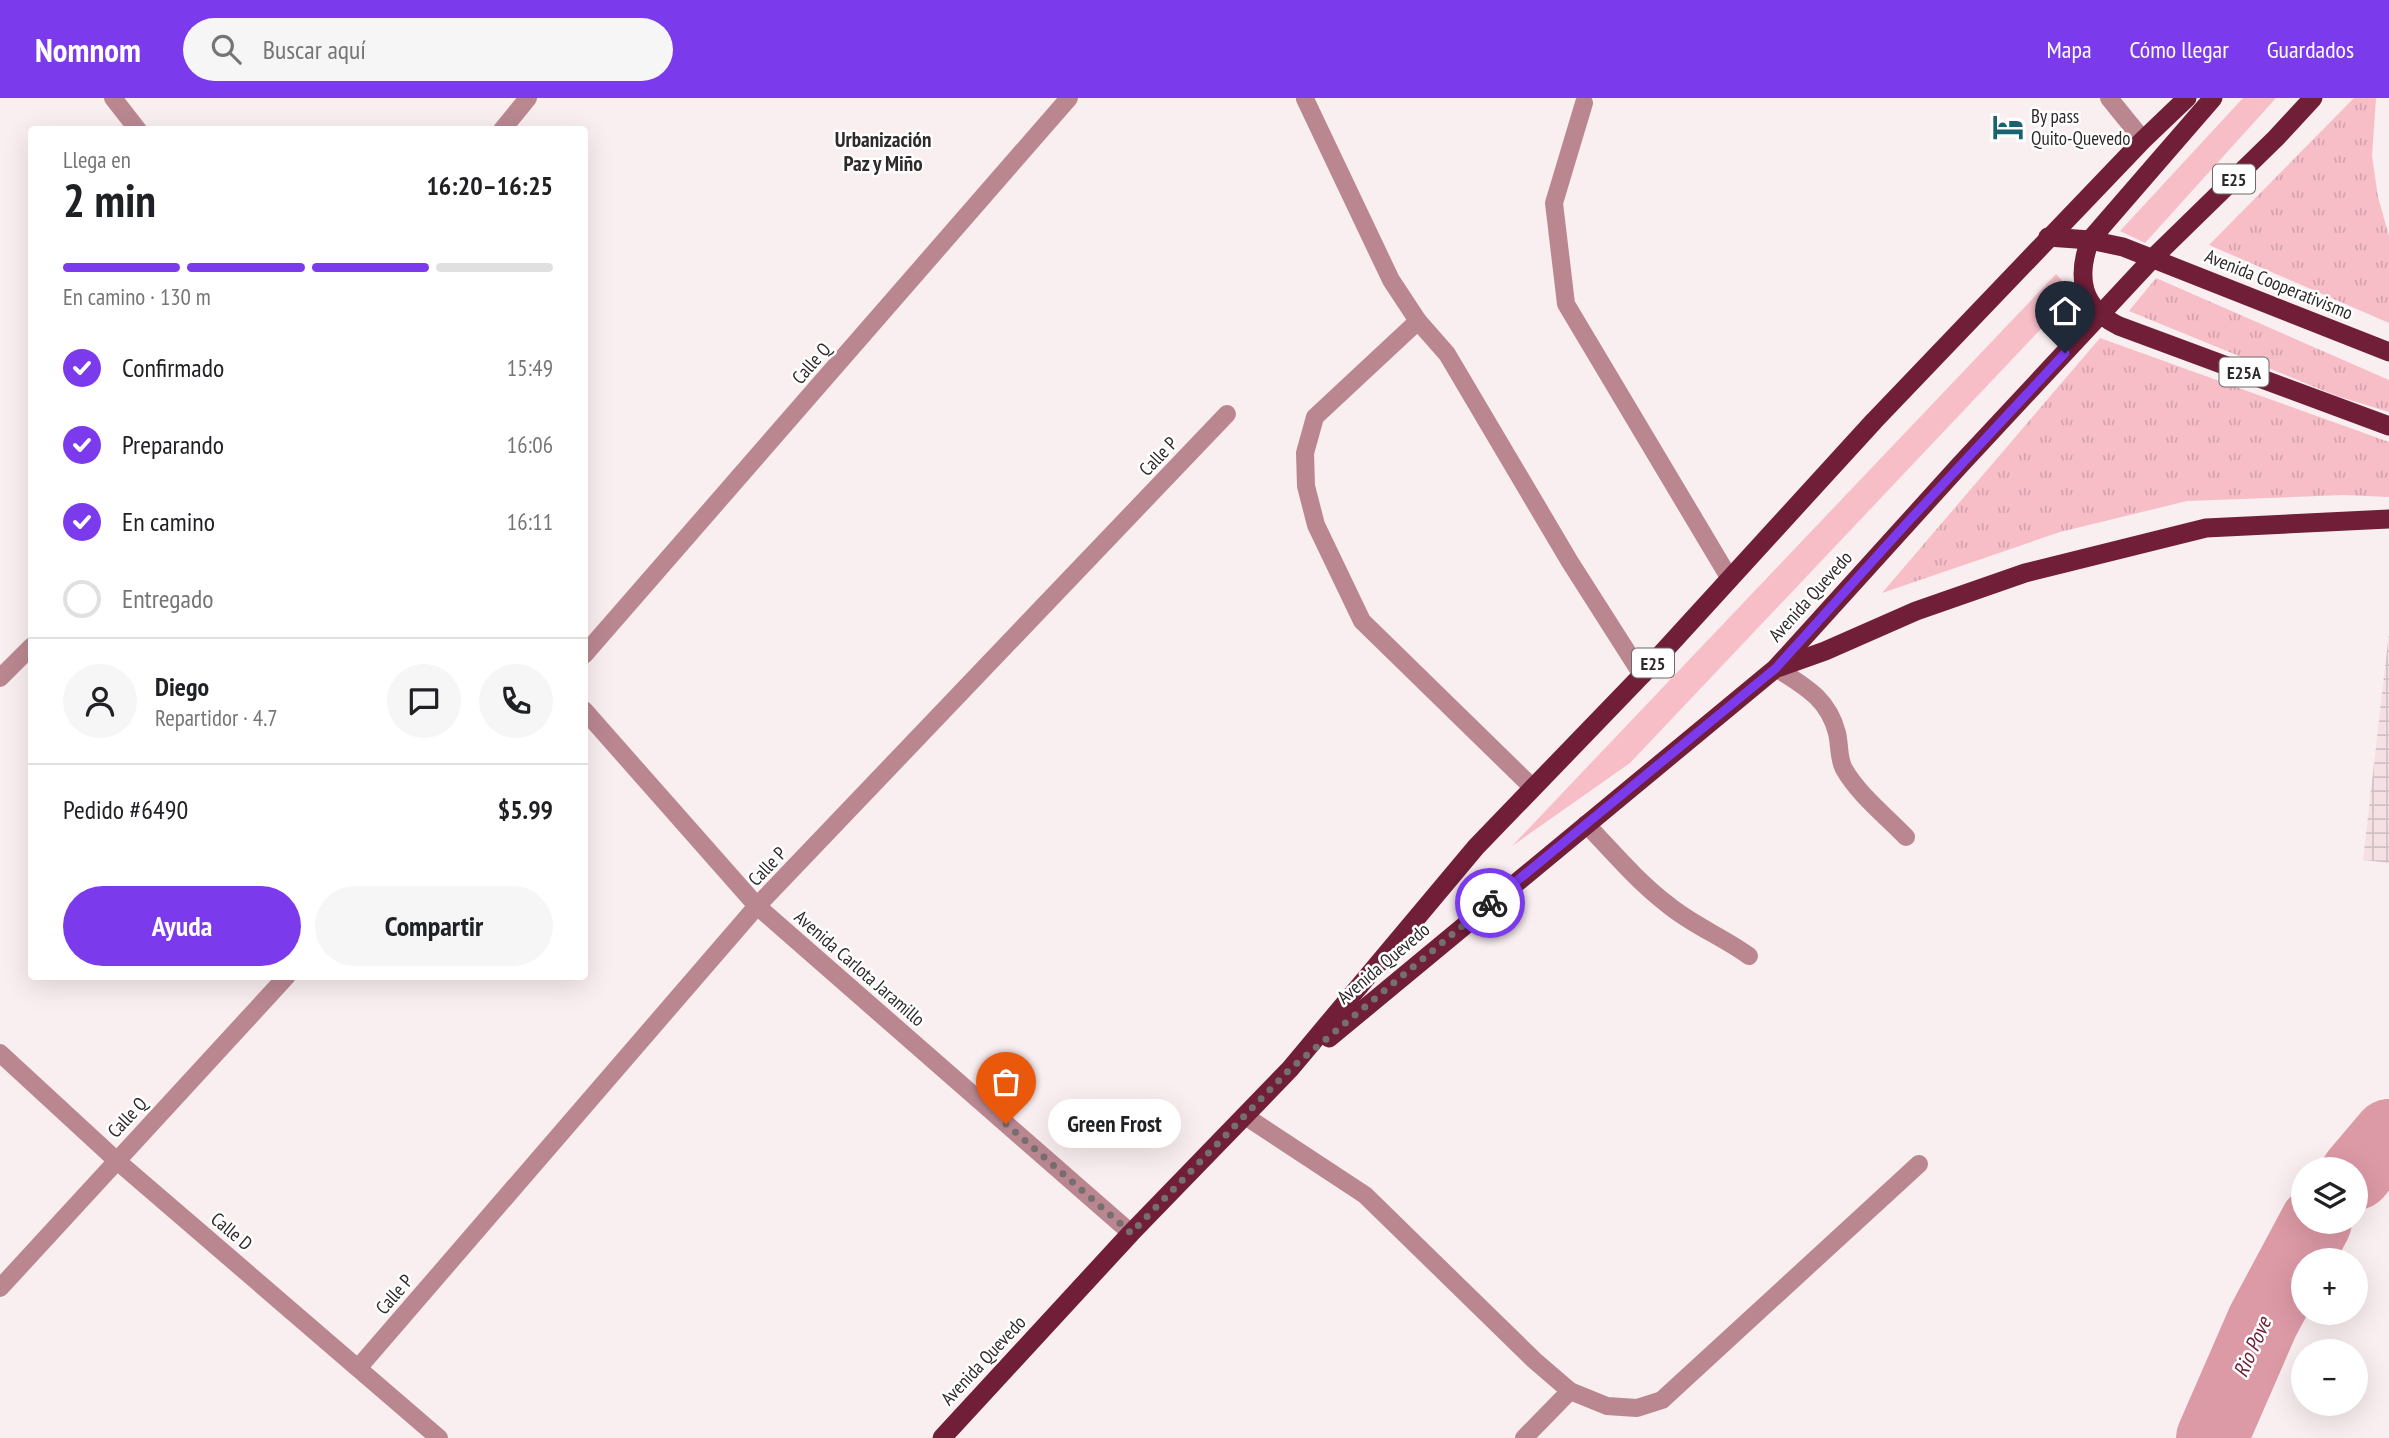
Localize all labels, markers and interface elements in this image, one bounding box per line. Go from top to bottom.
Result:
search box [183,18,673,81]
text: Nomnom [35,28,141,71]
icon: search [207,30,245,68]
text: Buscar aquí [263,33,366,66]
text: Mapa [2047,34,2092,65]
text: Cómo llegar [2130,34,2229,65]
text: Guardados [2267,34,2354,65]
place label: By pass Quito-Quevedo [2031,104,2130,150]
hotel icon: By pass Quito-Quevedo [1991,110,2025,144]
district label: Urbanización Paz y Miño [835,126,931,177]
text: Llega en [63,145,131,174]
road number: E25 [2213,164,2255,194]
text: 16:20–16:25 [426,169,553,202]
text: 2 min [63,170,156,230]
street label: Avenida Cooperativismo [2202,243,2356,325]
pin [2035,281,2095,353]
text: En camino · 130 m [63,282,211,311]
icon: home [2046,292,2084,330]
street label: Calle Q [786,337,836,389]
icon: check [63,349,101,387]
text: Confirmado [122,351,224,384]
text: 15:49 [507,353,553,382]
road number: E25A [2220,358,2268,386]
icon: check [63,426,101,464]
text: Preparando [122,428,224,461]
text: 16:06 [507,430,553,459]
street label: Calle P [1134,431,1183,481]
icon: check [63,503,101,541]
text: En camino [122,505,215,538]
text: 16:11 [507,507,553,536]
street label: Avenida Quevedo [1763,546,1857,646]
text: Entregado [122,582,214,615]
road number: E25 [1632,648,1674,678]
button: person [63,664,137,738]
button: chat [387,664,461,738]
button: phone [479,664,553,738]
text: Diego [155,670,209,703]
text: Repartidor · 4.7 [155,703,278,732]
text: Pedido #6490 [63,793,188,826]
text: $5.99 [498,793,553,826]
street label: Calle P [743,841,792,891]
courier [1455,868,1525,938]
icon: bike [1471,884,1509,922]
button: Ayuda [63,886,301,966]
button: Compartir [315,886,553,966]
street label: Avenida Carlota Jaramillo [790,905,930,1031]
street label: Avenida Quevedo [1332,917,1434,1009]
pin [976,1052,1036,1124]
icon: bag [987,1063,1025,1101]
street label: Calle Q [102,1091,152,1142]
callout: Green Frost [1048,1100,1181,1148]
text: Green Frost [1067,1109,1162,1138]
map controls [2291,1157,2368,1416]
button: layers [2291,1157,2368,1234]
street label: Calle D [206,1207,258,1255]
button: + [2291,1248,2368,1325]
street label: Calle P [370,1269,418,1319]
street label: Avenida Quevedo [935,1310,1031,1410]
water label: Rio Pove [2227,1312,2278,1381]
button: − [2291,1339,2368,1416]

